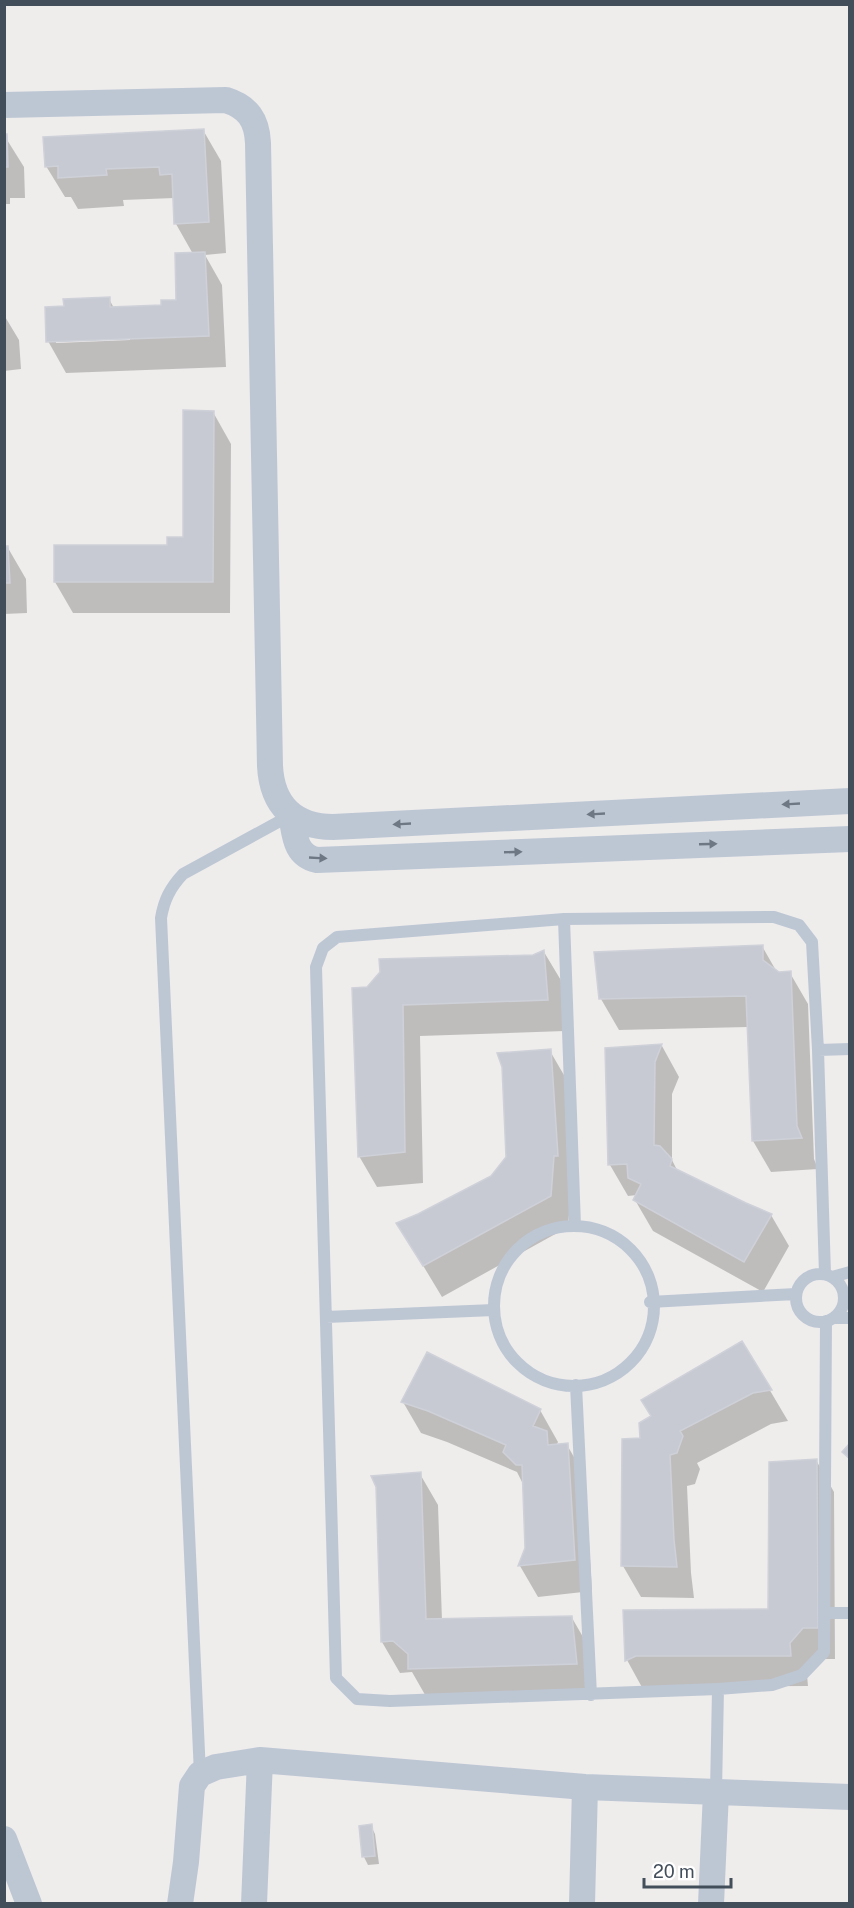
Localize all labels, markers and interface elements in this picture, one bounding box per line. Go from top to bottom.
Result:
one-way arrow [782,800,801,809]
one-way arrow [587,809,606,818]
one-way arrow [392,819,411,828]
one-way arrow [698,840,717,849]
one-way arrow [503,847,522,856]
one-way arrow [309,853,328,862]
scale bar [644,1851,731,1889]
text: 20 m [653,1861,695,1882]

